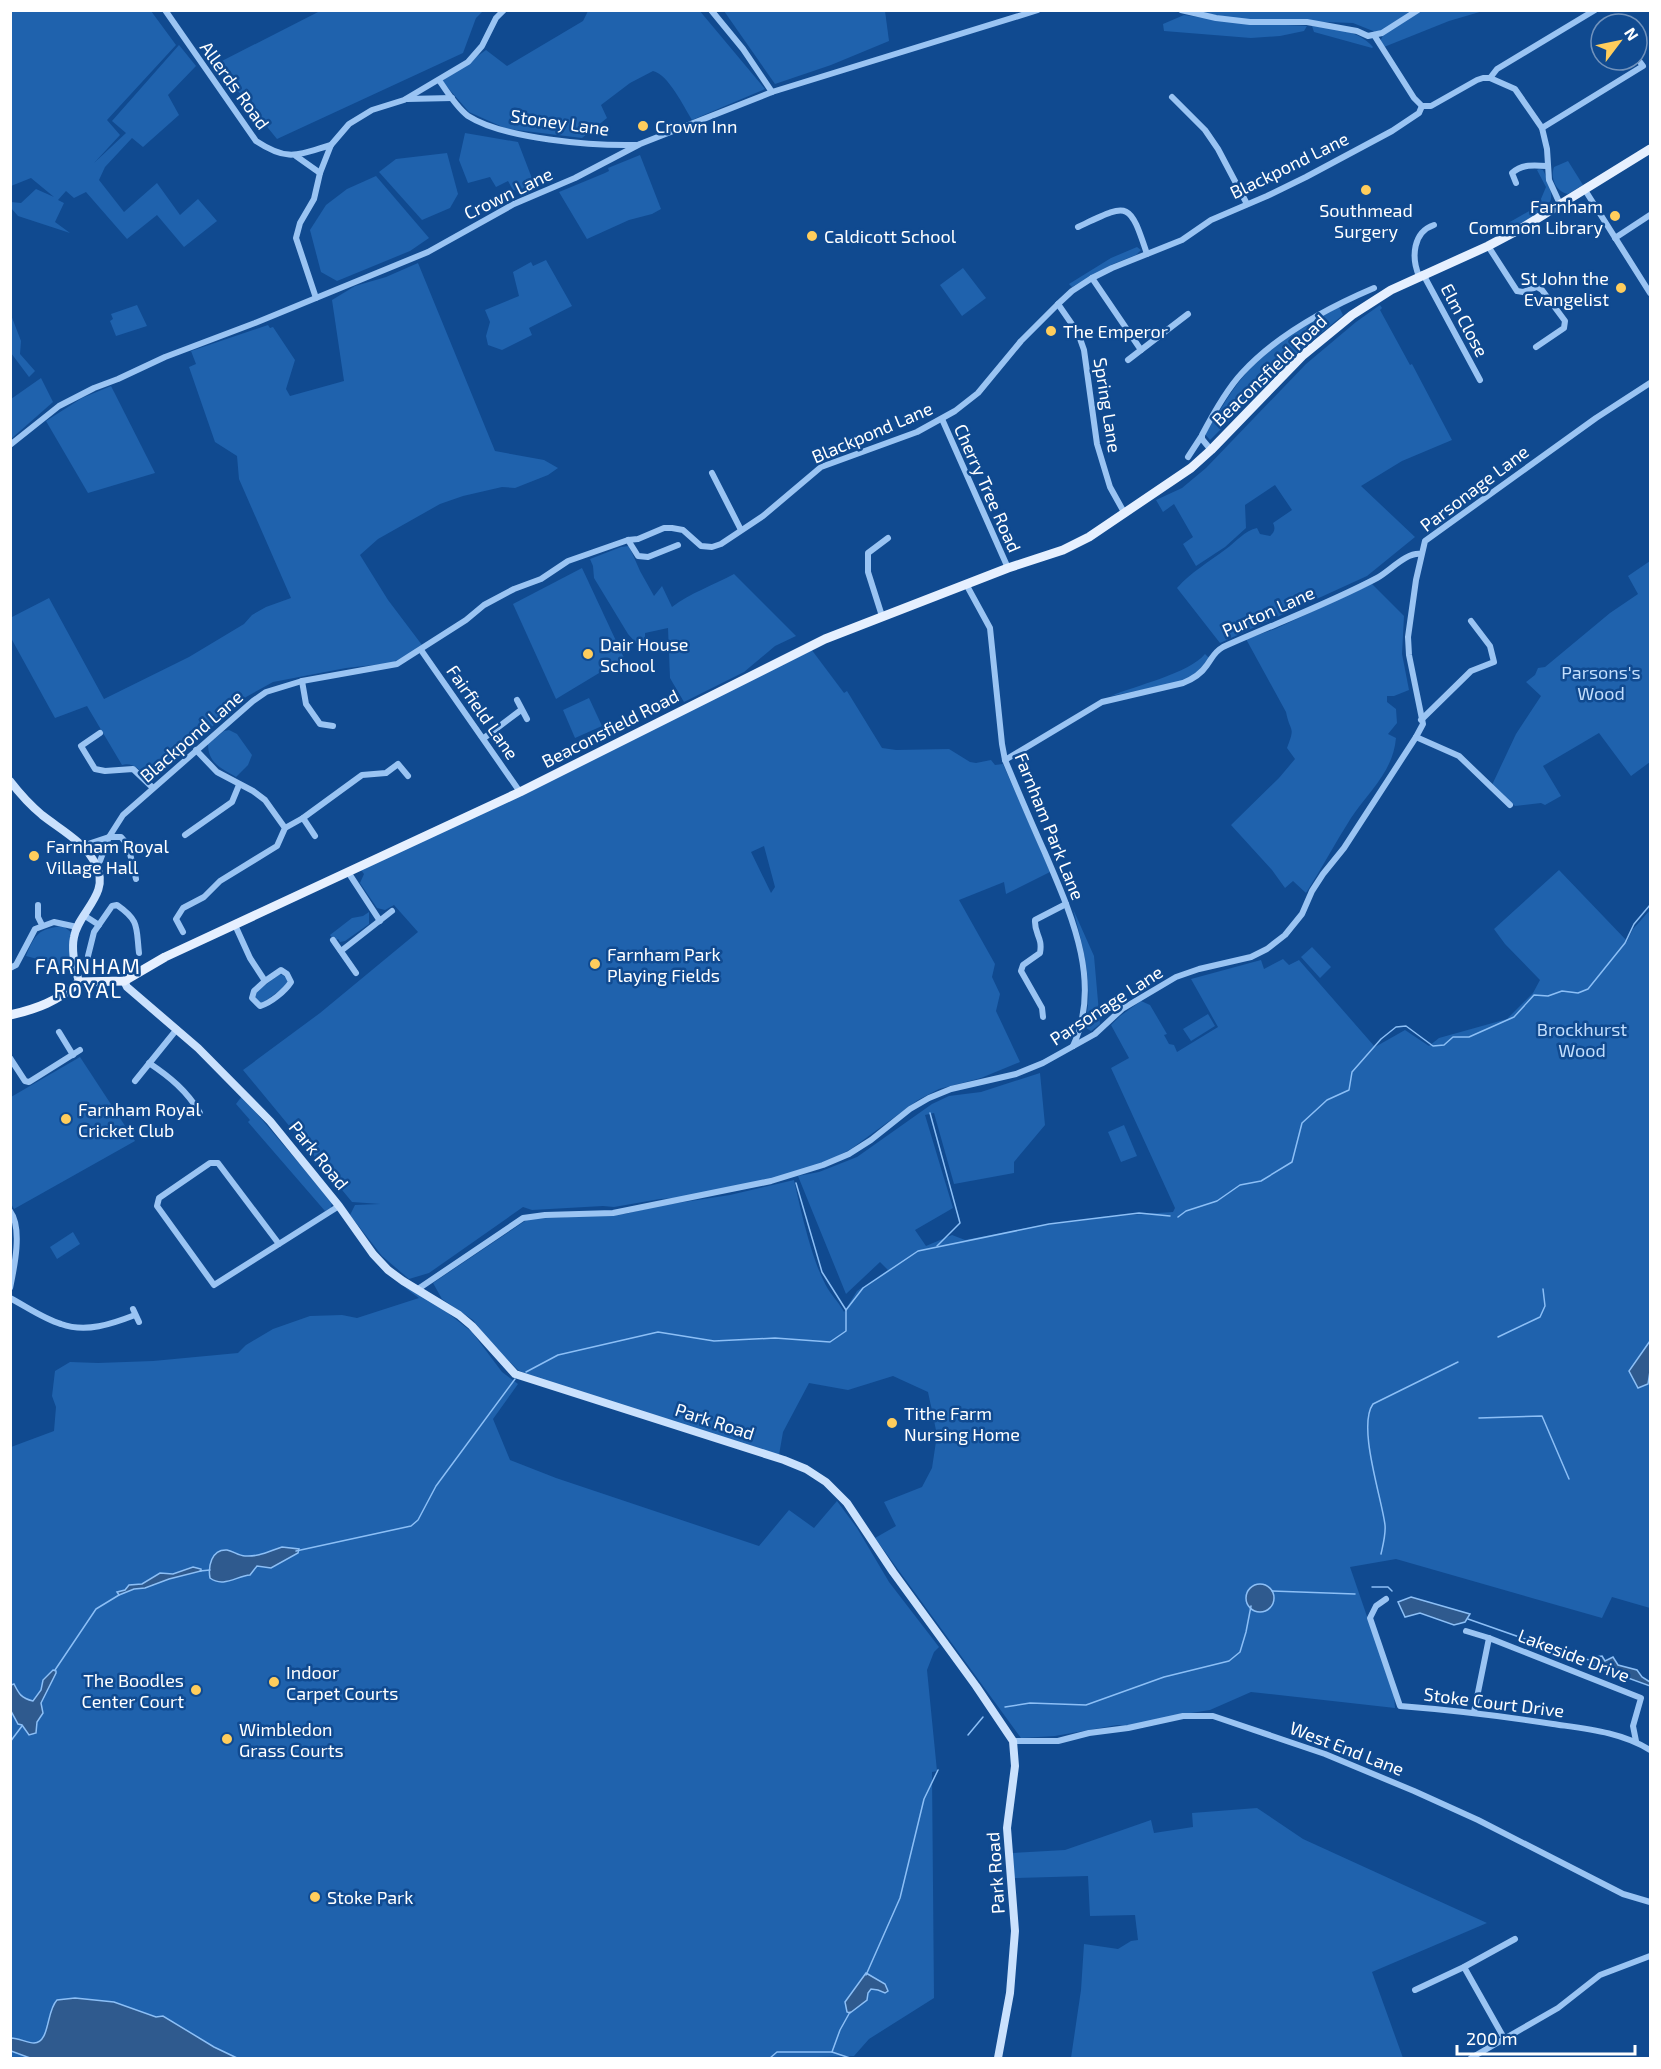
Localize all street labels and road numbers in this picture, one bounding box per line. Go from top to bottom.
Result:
street label: Allerds Road [196,37,274,133]
street label: Stoney Lane [509,104,611,140]
street label: Blackpond Lane [1226,127,1352,203]
street label: Crown Lane [460,162,556,224]
street label: Elm Close [1437,280,1493,360]
street label: Beaconsfield Road [1207,310,1331,430]
street label: Spring Lane [1090,356,1126,454]
street label: Blackpond Lane [808,397,936,467]
street label: Cherry Tree Road [950,420,1026,556]
street label: Parsonage Lane [1415,440,1533,536]
street label: Purton Lane [1218,581,1318,641]
street label: Fairfield Lane [442,660,524,764]
street label: Beaconsfield Road [538,684,682,772]
street label: Blackpond Lane [135,685,247,787]
street label: Farnham Park Lane [1010,749,1090,903]
street label: Parsonage Lane [1045,960,1167,1050]
street label: Park Road [285,1116,353,1194]
street label: Park Road [673,1398,757,1444]
street label: Lakeside Drive [1515,1624,1633,1686]
street label: Stoke Court Drive [1423,1682,1565,1722]
street label: West End Lane [1287,1716,1407,1780]
street label: Park Road [981,1831,1009,1915]

